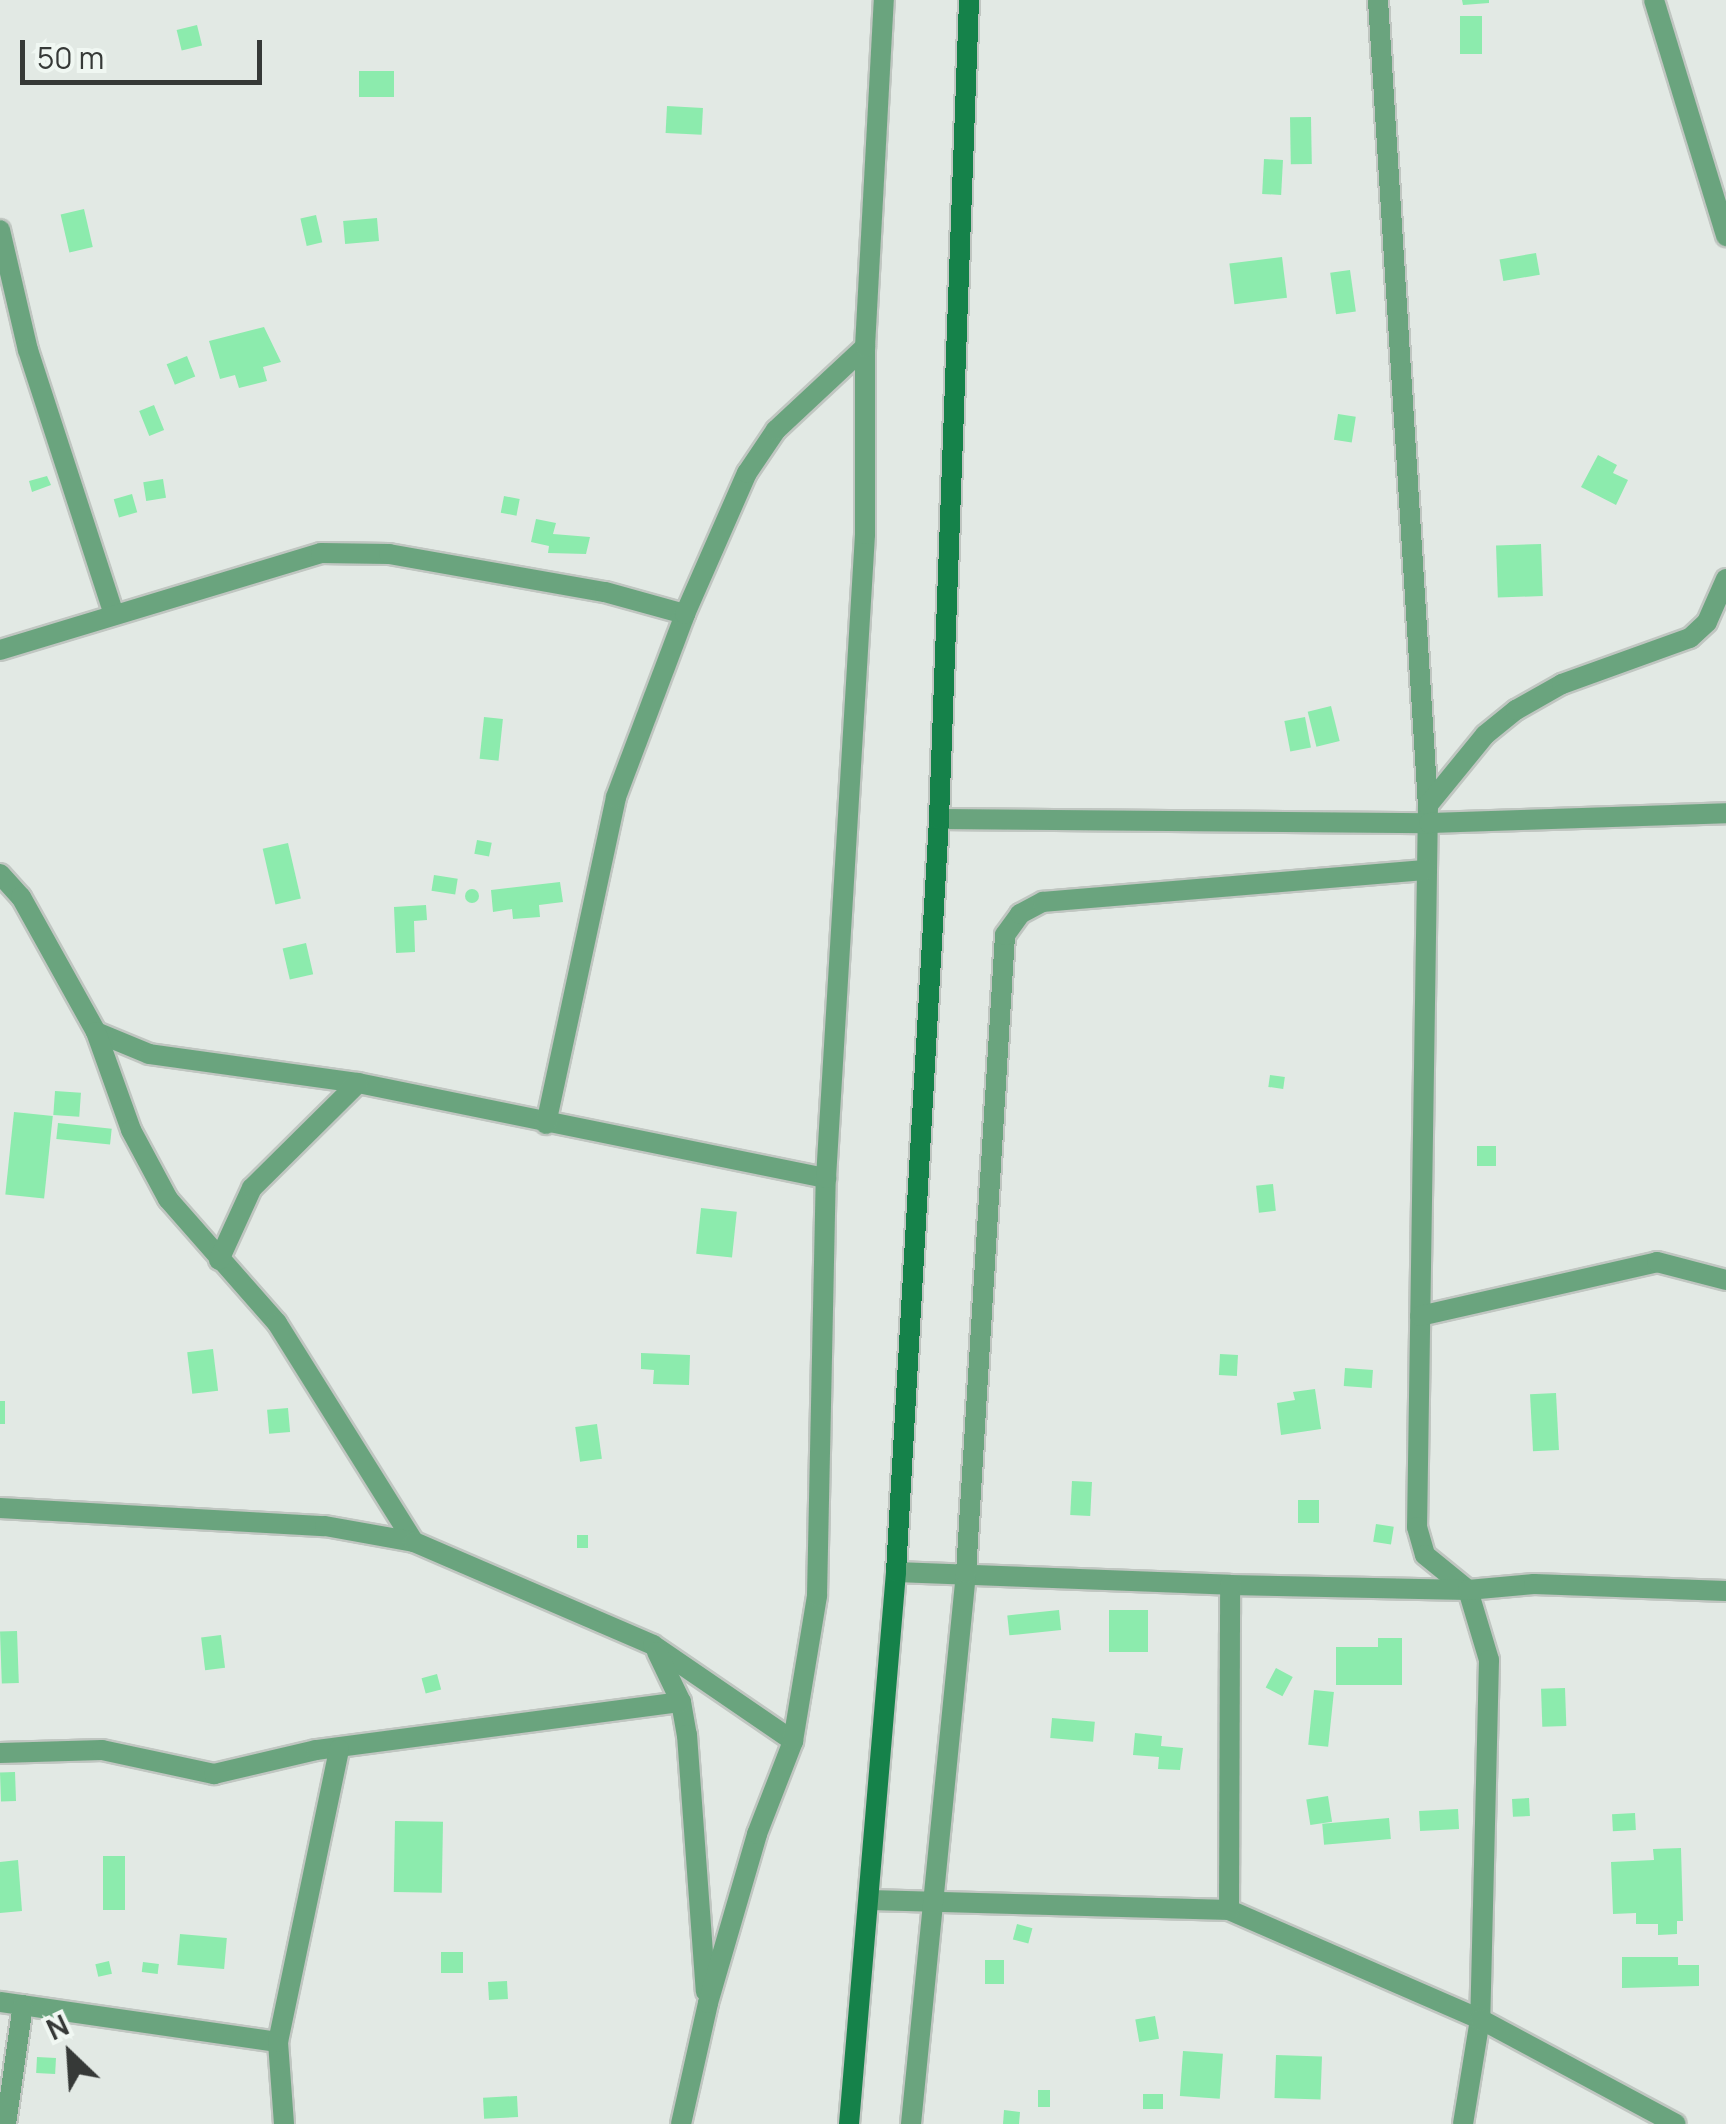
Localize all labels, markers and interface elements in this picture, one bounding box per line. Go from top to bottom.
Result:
scale bar [25,20,268,82]
text: 50 m [37,37,104,78]
north arrow [20,2004,120,2104]
text: N [40,2005,74,2048]

